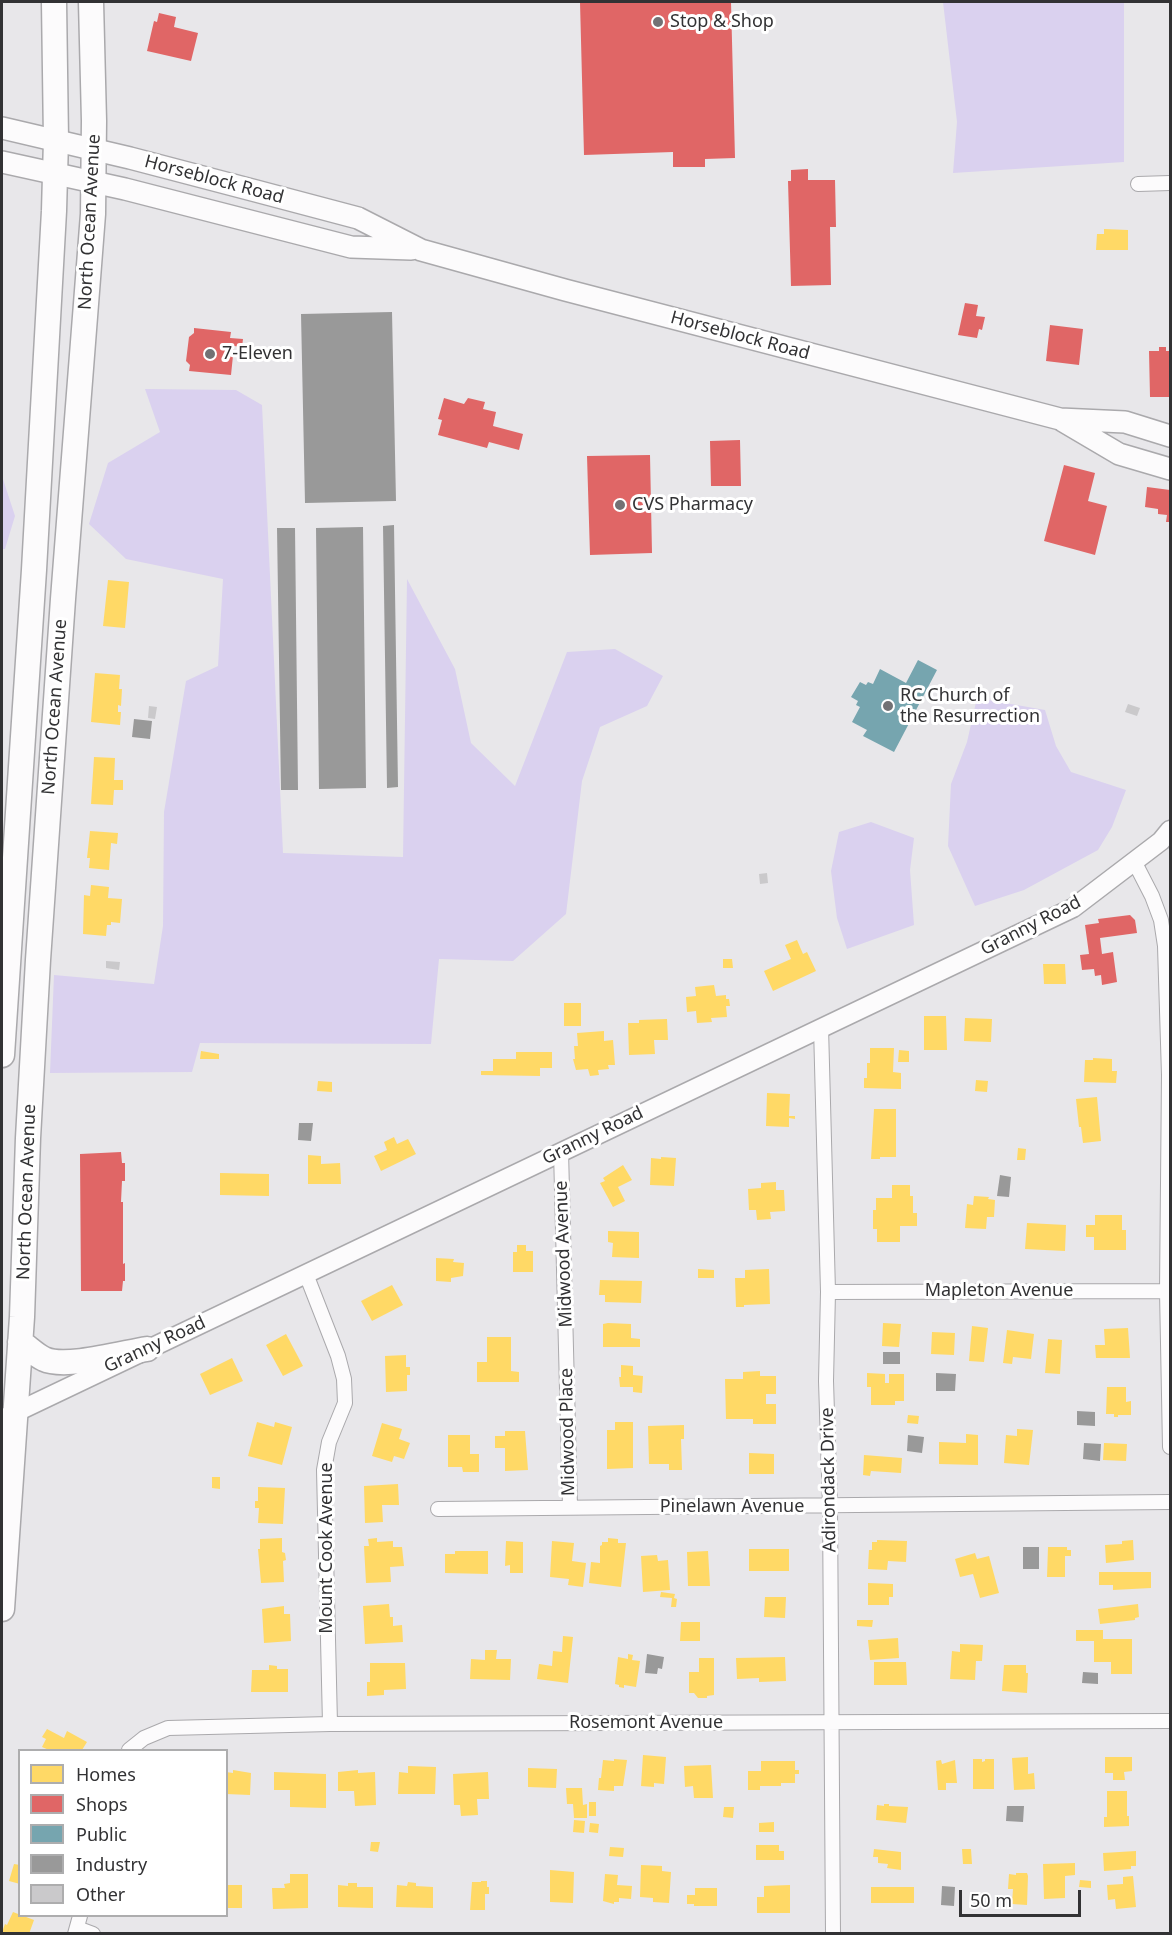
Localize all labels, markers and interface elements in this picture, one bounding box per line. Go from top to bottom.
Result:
place label: Stop & Shop [670,11,774,33]
marker: Stop & Shop [651,15,665,29]
street label: North Ocean Avenue [75,133,105,311]
street label: Horseblock Road [142,151,286,209]
street label: Horseblock Road [668,307,812,365]
place label: 7-Eleven [222,343,293,365]
marker: 7-Eleven [203,347,217,361]
place label: CVS Pharmacy [632,494,753,516]
marker: CVS Pharmacy [613,498,627,512]
street label: North Ocean Avenue [38,618,72,796]
place label: RC Church of the Resurrection [900,685,1040,728]
marker: RC Church of the Resurrection [881,699,895,713]
street label: Granny Road [977,891,1085,961]
street label: Granny Road [539,1102,647,1170]
street label: North Ocean Avenue [13,1104,41,1280]
street label: Midwood Avenue [551,1180,577,1328]
street label: Mapleton Avenue [925,1280,1073,1302]
street label: Granny Road [101,1312,209,1378]
street label: Midwood Place [556,1368,580,1496]
street label: Adirondack Drive [817,1407,841,1553]
street label: Mount Cook Avenue [316,1462,338,1634]
street label: Pinelawn Avenue [660,1496,804,1518]
street label: Rosemont Avenue [569,1712,723,1734]
legend [18,1749,228,1917]
text: Homes [76,1762,136,1786]
text: Shops [76,1792,128,1816]
text: Public [76,1822,127,1846]
text: Industry [76,1852,147,1876]
scale bar [962,1878,1084,1916]
text: Other [76,1882,125,1906]
text: 50 m [970,1888,1012,1912]

